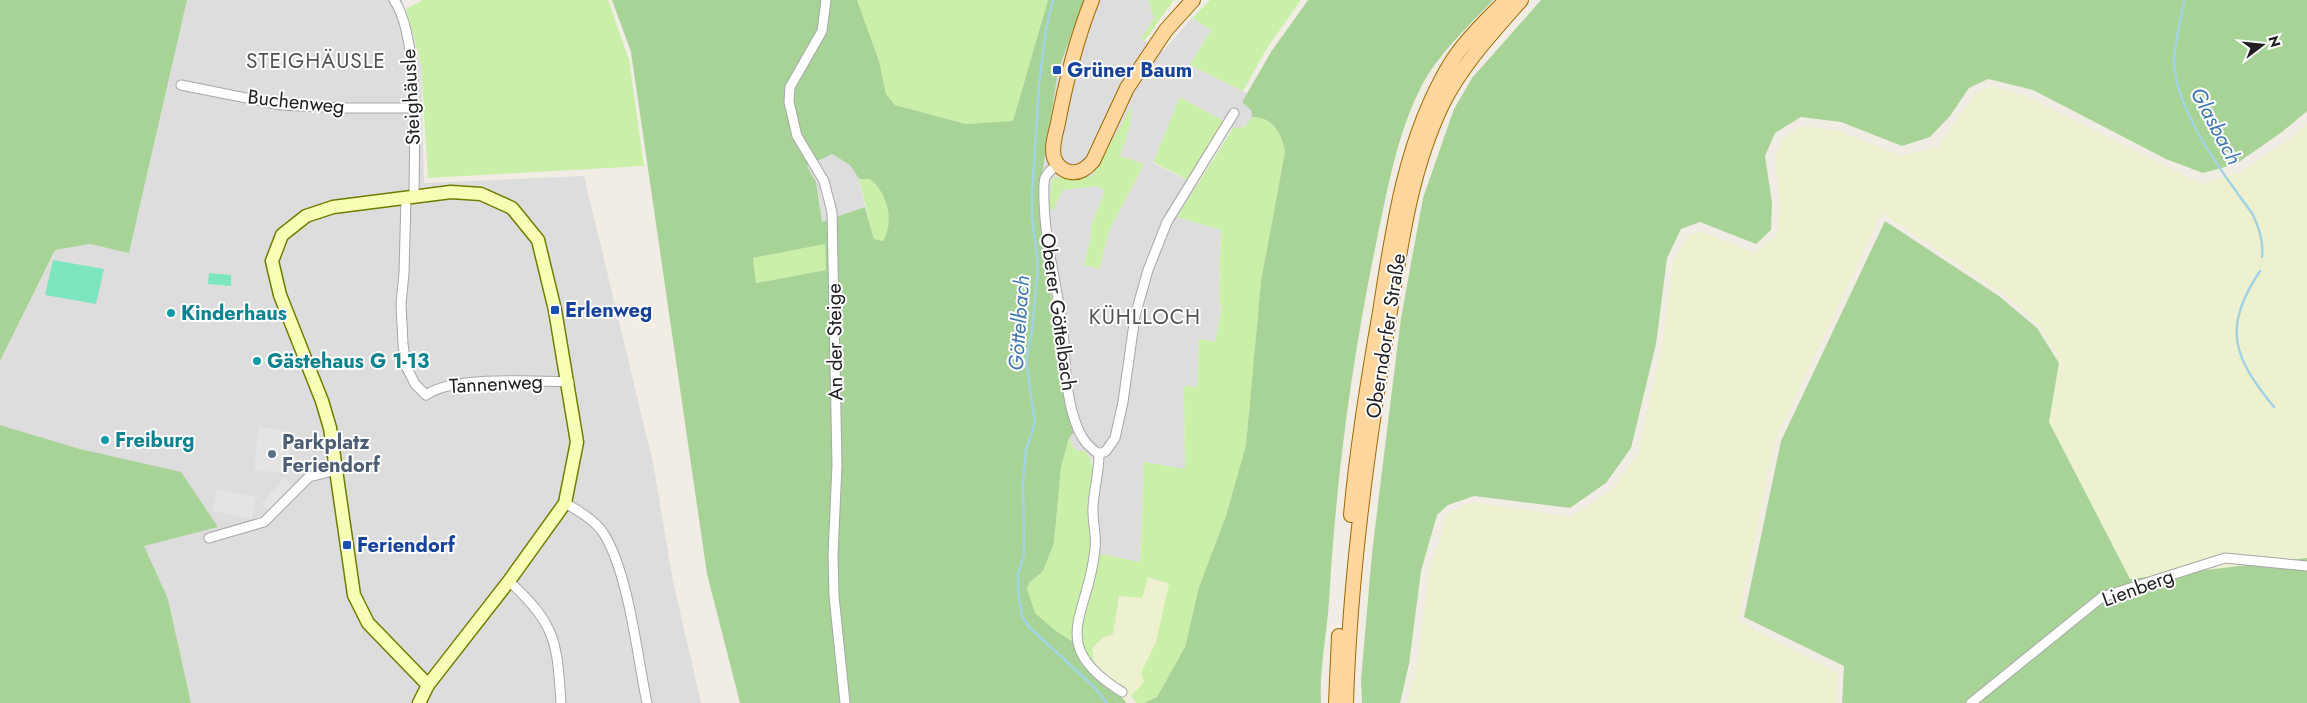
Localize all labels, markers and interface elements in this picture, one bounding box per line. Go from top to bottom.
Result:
north arrow [2237,20,2287,70]
text: N [2263,33,2286,50]
district label: STEIGHÄUSLE [246,46,386,76]
street label: Steighäusle [394,48,428,146]
place label: Grüner Baum [1067,56,1192,85]
marker: Grüner Baum [1051,64,1063,76]
street label: Buchenweg [246,82,346,122]
water label: Glasbach [2183,82,2249,170]
street label: Oberer Göttelbach [1033,231,1083,393]
street label: Oberndorfer Straße [1359,251,1413,421]
water label: Göttelbach [1001,274,1037,372]
street label: An der Steige [819,283,851,401]
place label: Erlenweg [565,296,652,325]
place label: Kinderhaus [181,299,287,328]
district label: KÜHLLOCH [1089,302,1201,332]
marker: Erlenweg [549,304,561,316]
marker: Kinderhaus [165,307,177,319]
place label: Gästehaus G 1-13 [267,347,429,376]
marker: Gästehaus G 1-13 [251,355,263,367]
street label: Tannenweg [448,367,544,401]
place label: Freiburg [115,426,195,455]
place label: Parkplatz Feriendorf [282,428,381,480]
marker: Freiburg [99,434,111,446]
marker: Parkplatz Feriendorf [266,448,278,460]
place label: Feriendorf [357,531,456,560]
marker: Feriendorf [341,539,353,551]
street label: Lienberg [2098,562,2178,614]

